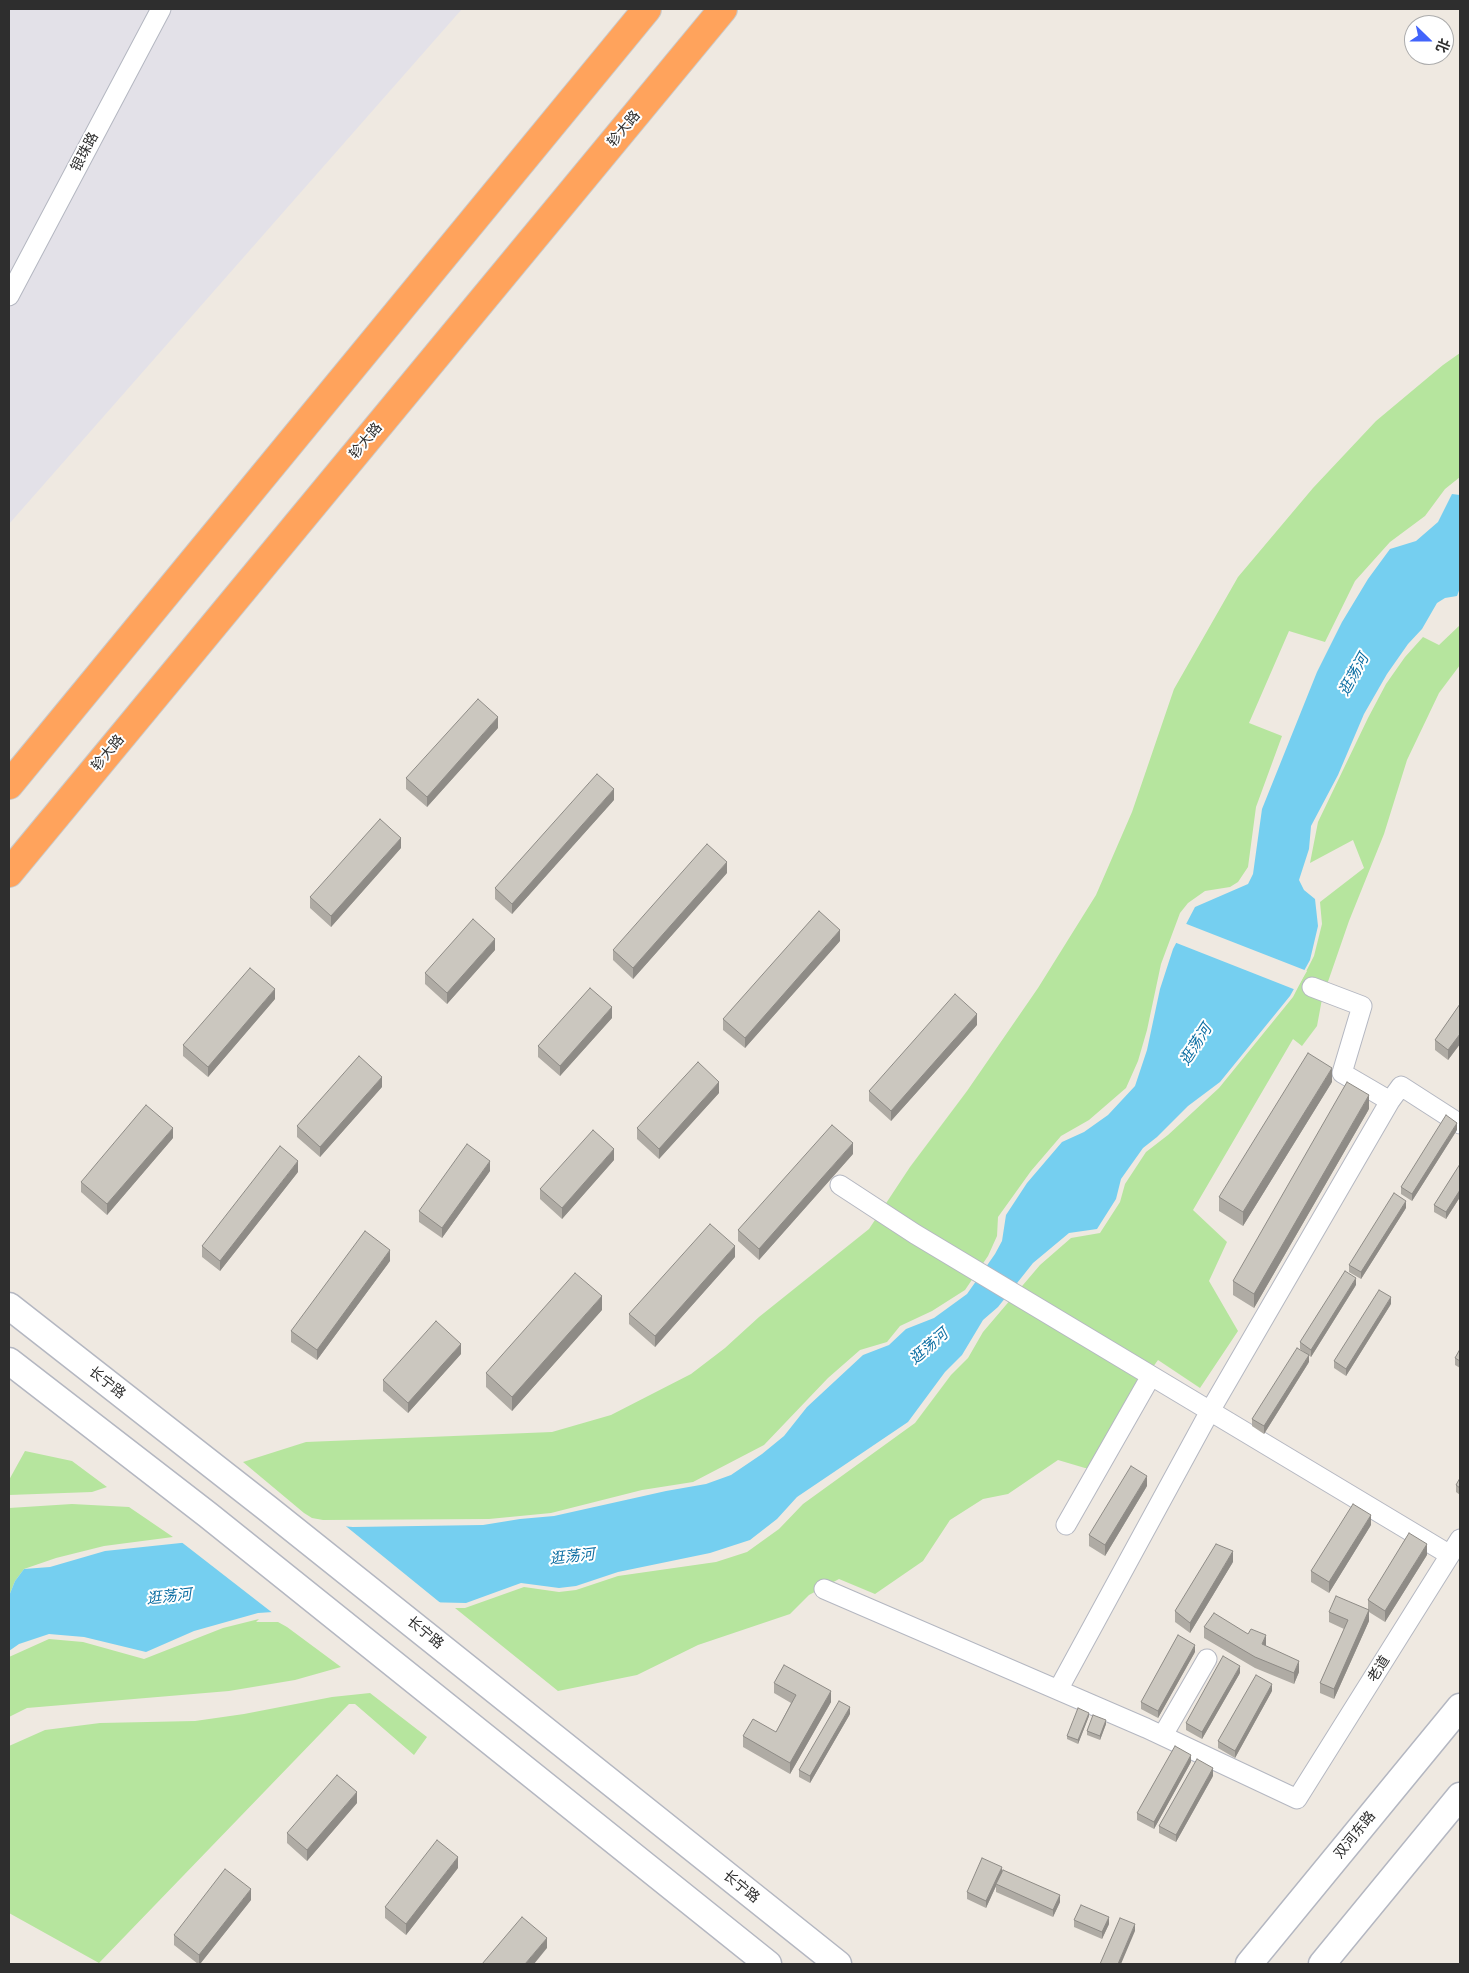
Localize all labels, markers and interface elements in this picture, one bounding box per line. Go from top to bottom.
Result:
north arrow [1404,15,1454,65]
text: 北 [1432,36,1453,55]
street label: 轸大路 [604,108,644,150]
street label: 银珠路 [68,130,102,174]
street label: 轸大路 [346,420,386,462]
water label: 逛荡河 [1335,651,1373,699]
street label: 轸大路 [88,732,128,774]
water label: 逛荡河 [1176,1021,1216,1069]
water label: 逛荡河 [906,1325,952,1369]
street label: 长宁路 [85,1363,129,1403]
water label: 逛荡河 [549,1546,595,1568]
water label: 逛荡河 [146,1586,192,1608]
street label: 长宁路 [403,1613,447,1653]
street label: 老道 [1364,1653,1394,1685]
street label: 双河东路 [1331,1808,1379,1862]
street label: 长宁路 [719,1867,763,1907]

